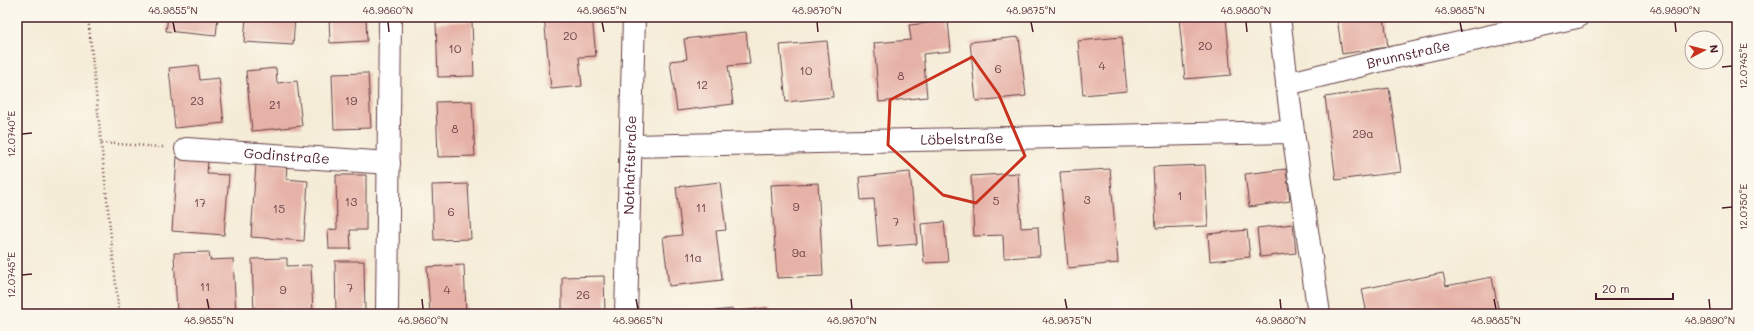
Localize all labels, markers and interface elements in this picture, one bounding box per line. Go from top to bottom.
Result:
text: 48.9855°N [148,3,198,17]
text: 48.9860°N [363,3,413,17]
text: 48.9865°N [577,3,627,17]
text: 48.9870°N [792,3,842,17]
text: 48.9875°N [1006,3,1056,17]
text: 48.9880°N [1221,3,1271,17]
text: 48.9885°N [1435,3,1485,17]
text: 48.9890°N [1650,3,1700,17]
house number: 20 [563,27,578,43]
north arrow [1684,30,1724,70]
street label: Brunnstraße [1364,35,1452,73]
house number: 20 [1198,37,1213,53]
house number: 10 [449,40,462,56]
text: 12.0745°E [1736,43,1750,89]
text: N [1706,44,1722,54]
house number: 4 [1098,57,1106,73]
house number: 6 [994,60,1002,76]
house number: 10 [800,62,813,78]
house number: 8 [897,67,905,83]
house number: 12 [696,76,708,92]
house number: 23 [190,92,204,108]
house number: 19 [345,92,357,108]
house number: 21 [269,96,281,112]
text: 12.0740°E [4,111,18,157]
street label: Nothaftstraße [619,115,640,215]
house number: 8 [451,120,459,136]
house number: 29a [1352,125,1374,141]
street label: Löbelstraße [920,128,1004,149]
street label: Godinstraße [243,143,330,168]
text: 12.0750°E [1736,184,1750,230]
house number: 1 [1177,187,1183,203]
house number: 3 [1083,191,1091,207]
house number: 5 [993,192,1000,208]
house number: 13 [345,193,357,209]
house number: 17 [194,194,206,210]
house number: 9 [792,198,800,214]
house number: 11 [696,199,706,215]
house number: 15 [273,200,285,216]
house number: 6 [447,203,455,219]
house number: 7 [893,213,900,229]
house number: 9a [792,244,806,260]
house number: 11a [684,249,702,265]
text: 12.0745°E [4,252,18,298]
scale bar [1596,275,1673,301]
house number: 11 [200,278,210,294]
house number: 7 [347,279,354,295]
text: 20 m [1602,280,1630,296]
house number: 9 [279,281,287,297]
house number: 4 [443,281,451,297]
house number: 26 [576,286,590,302]
text: 48.9855°N [184,313,234,327]
text: 48.9860°N [398,313,448,327]
text: 48.9865°N [613,313,663,327]
text: 48.9870°N [827,313,877,327]
text: 48.9875°N [1042,313,1092,327]
text: 48.9880°N [1256,313,1306,327]
text: 48.9885°N [1471,313,1521,327]
text: 48.9890°N [1685,313,1735,327]

